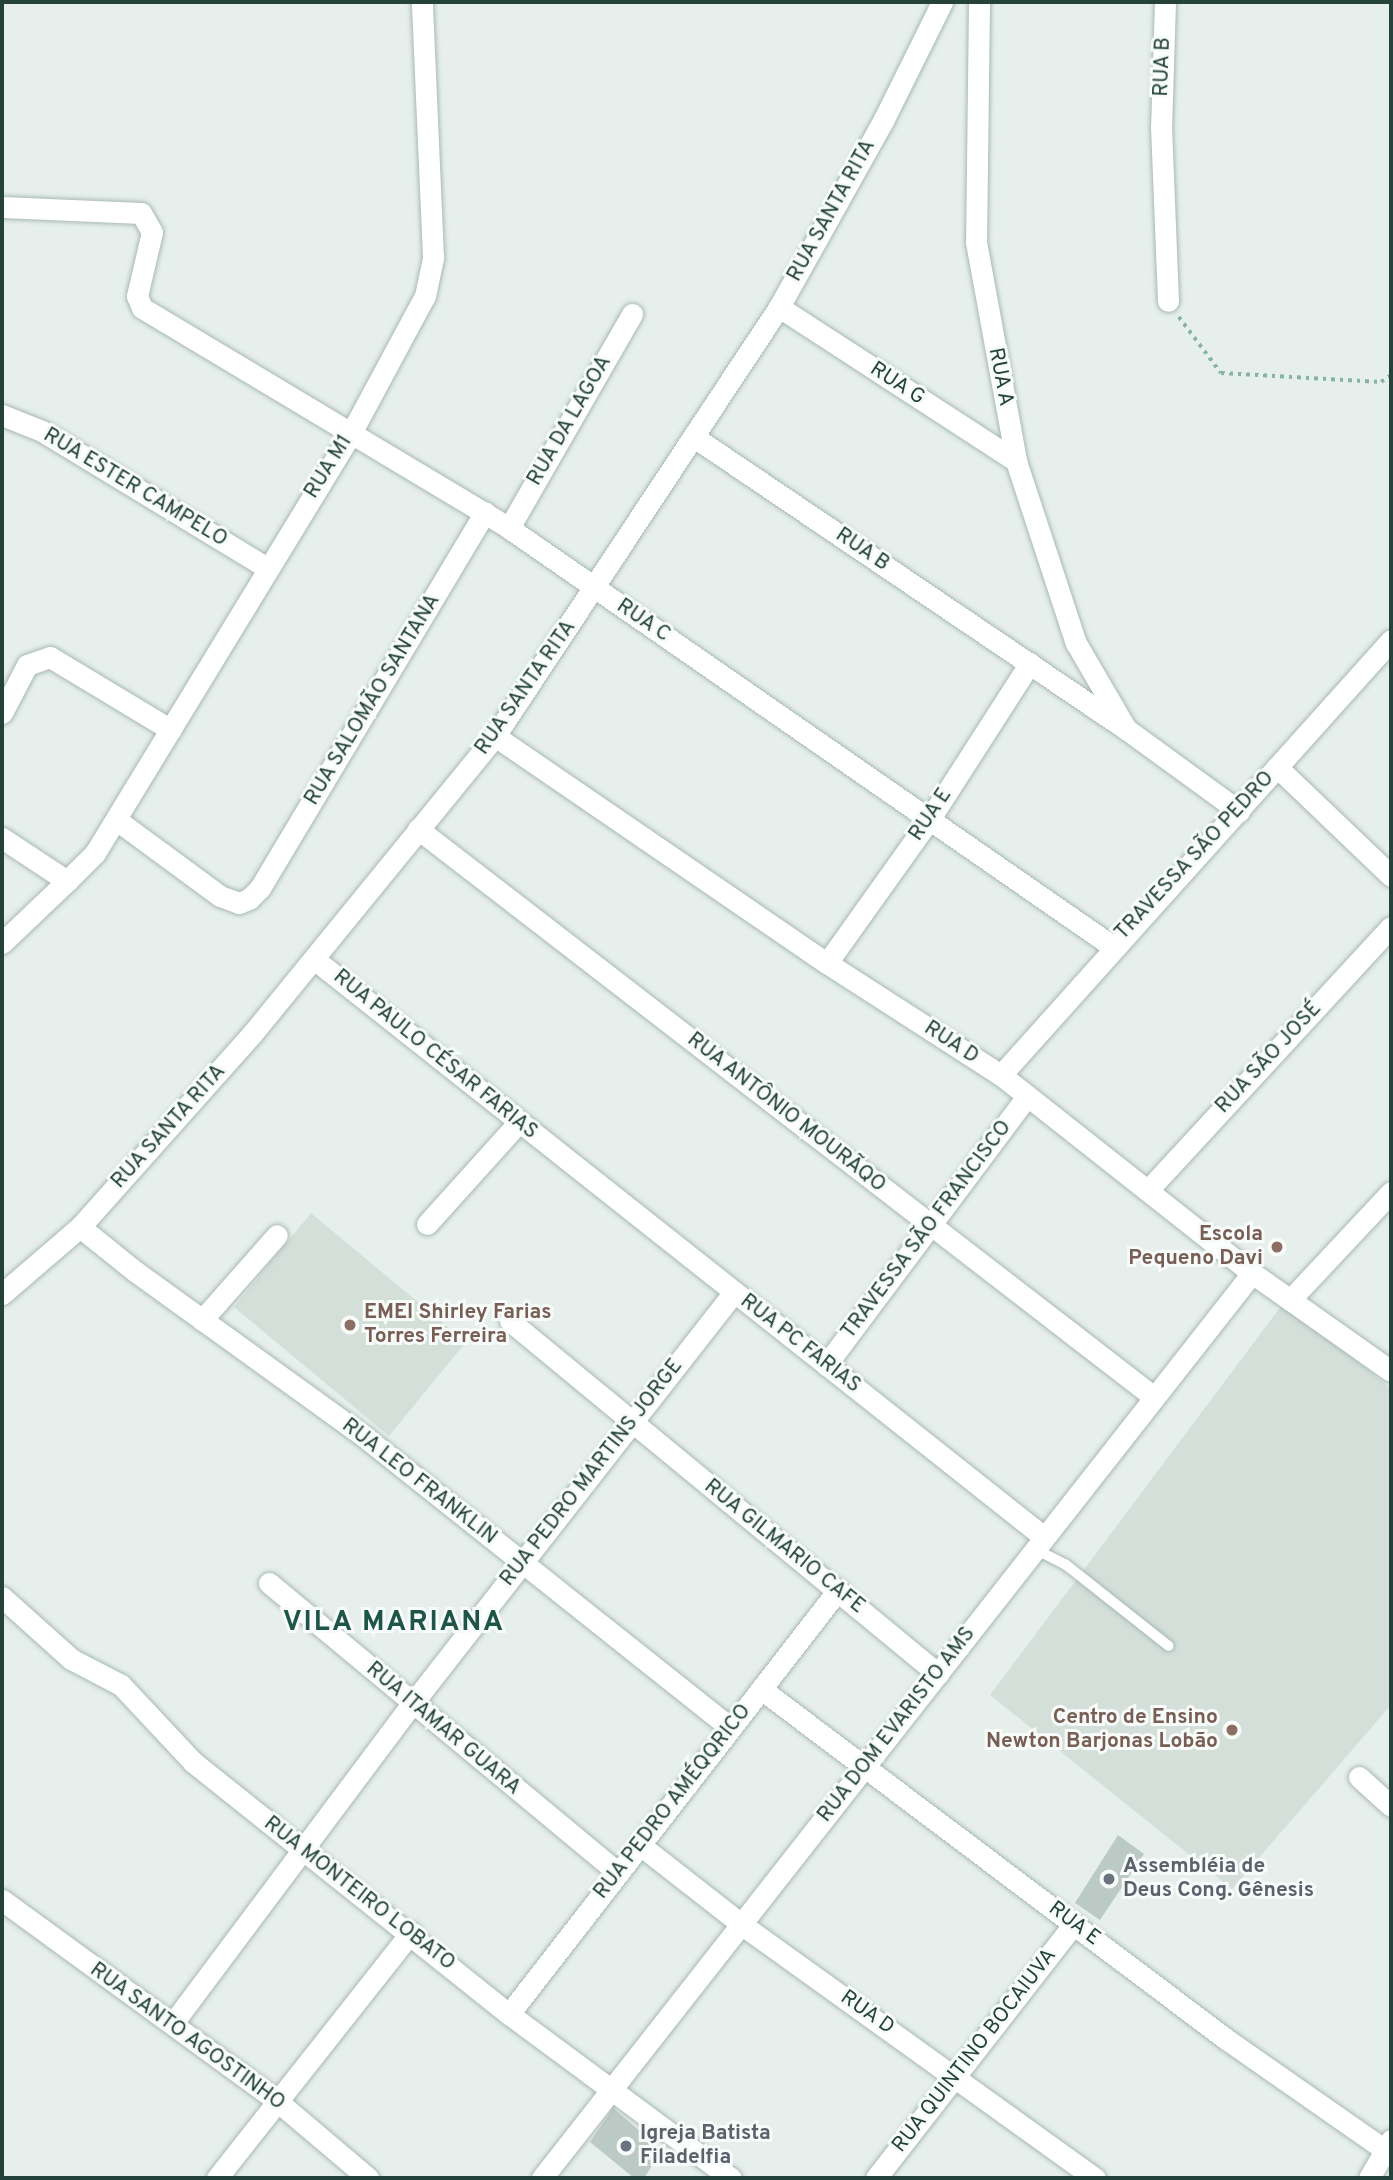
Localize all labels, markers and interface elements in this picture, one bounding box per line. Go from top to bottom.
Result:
street label: RUA B [1149,36,1177,98]
street label: RUA SANTA RITA [782,135,882,287]
street label: RUA A [982,345,1018,409]
street label: RUA DA LAGOA [522,351,618,491]
street label: RUA G [865,357,929,411]
street label: RUA ESTER CAMPELO [38,423,232,553]
street label: RUA M1 [299,430,359,504]
street label: RUA B [830,523,894,577]
street label: RUA SALOMÃO SANTANA [300,589,446,811]
street label: RUA C [611,594,675,648]
street label: RUA SANTA RITA [470,615,582,761]
street label: TRAVESSA SÃO PEDRO [1110,766,1280,946]
street label: RUA E [904,783,958,847]
street label: RUA PAULO CÉSAR FARIAS [327,964,543,1146]
street label: RUA SÃO JOSÉ [1210,997,1328,1119]
street label: RUA D [919,1016,983,1070]
street label: RUA ANTÔNIO MOURÃQO [681,1027,891,1199]
street label: RUA SANTA RITA [106,1059,232,1195]
street label: TRAVESSA SÃO FRANCISCO [836,1115,1018,1345]
place label: Escola Pequeno Davi [1128,1222,1263,1272]
marker: Escola Pequeno Davi [1269,1239,1285,1255]
street label: RUA PC FARIAS [734,1289,866,1399]
place label: EMEI Shirley Farias Torres Ferreira [364,1300,552,1350]
marker: EMEI Shirley Farias Torres Ferreira [342,1317,358,1333]
street label: RUA PEDRO MARTINS JORGE [495,1354,689,1592]
street label: RUA LEO FRANKLIN [336,1413,502,1551]
street label: RUA GILMARIO CAFE [698,1474,870,1620]
district label: VILA MARIANA [284,1606,504,1640]
street label: RUA DOM EVARISTO AMS [812,1622,982,1828]
street label: RUA ITAMAR GUARA [360,1657,526,1801]
street label: RUA PEDRO AMÉQQRICO [588,1699,758,1905]
place label: Centro de Ensino Newton Barjonas Lobão [986,1705,1218,1755]
marker: Centro de Ensino Newton Barjonas Lobão [1224,1722,1240,1738]
street label: RUA MONTEIRO LOBATO [258,1811,460,1977]
place label: Assembléia de Deus Cong. Gênesis [1123,1854,1314,1904]
marker: Assembléia de Deus Cong. Gênesis [1101,1871,1117,1887]
street label: RUA E [1043,1896,1105,1952]
street label: RUA QUINTINO BOCAIUVA [887,1944,1063,2158]
street label: RUA SANTO AGOSTINHO [84,1957,290,2117]
street label: RUA D [835,1985,899,2041]
place label: Igreja Batista Filadelfia [640,2121,771,2171]
marker: Igreja Batista Filadelfia [618,2138,634,2154]

